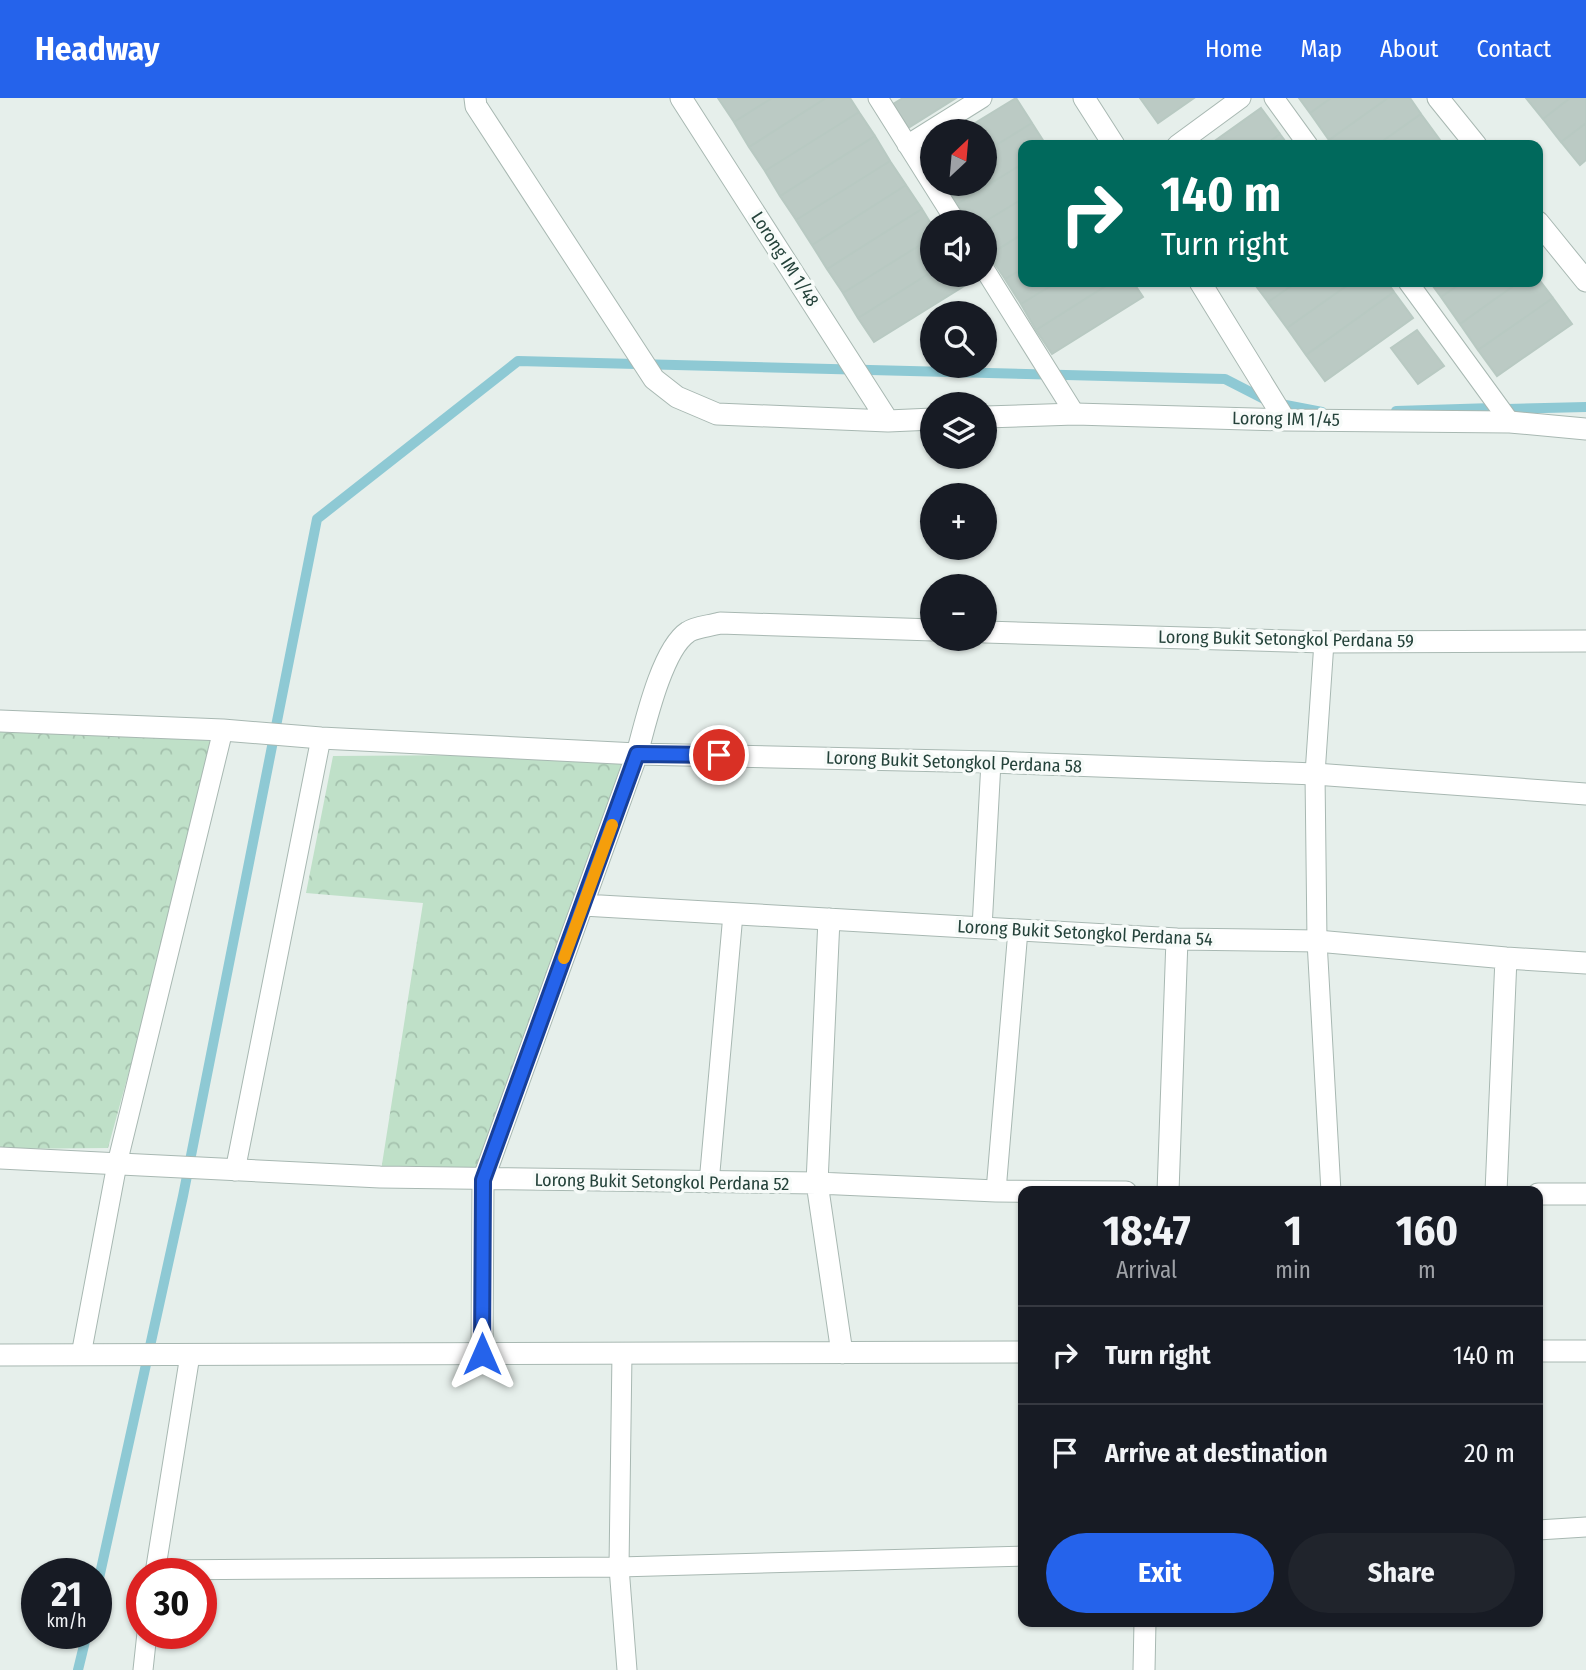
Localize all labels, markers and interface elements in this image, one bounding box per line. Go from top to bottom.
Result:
text: Headway [35,29,159,69]
text: Home [1205,35,1262,63]
text: Map [1300,35,1342,63]
text: About [1380,35,1438,63]
text: Contact [1476,35,1551,63]
north arrow [920,119,998,196]
map controls [920,119,997,651]
text: 140 m [1161,165,1281,224]
icon: right [1046,168,1137,259]
street label: Lorong IM 1/48 [746,208,824,310]
button: sound [920,210,997,287]
text: Turn right [1161,225,1288,263]
button: search [920,301,997,378]
button: layers [920,392,997,469]
street label: Lorong IM 1/45 [1232,407,1340,431]
button: + [920,483,997,560]
button: − [920,574,997,651]
street label: Lorong Bukit Setongkol Perdana 59 [1158,626,1414,652]
pin [689,725,749,785]
icon: arrive [700,736,738,774]
street label: Lorong Bukit Setongkol Perdana 58 [826,747,1082,777]
street label: Lorong Bukit Setongkol Perdana 54 [957,915,1214,951]
street label: Lorong Bukit Setongkol Perdana 52 [534,1169,790,1195]
text: 18:47 [1103,1206,1191,1256]
text: 1 [1284,1206,1302,1256]
text: 160 [1396,1206,1458,1256]
text: Arrival [1116,1256,1177,1284]
text: min [1275,1256,1311,1284]
text: m [1418,1256,1436,1284]
position arrow [445,1317,519,1391]
icon: right [1046,1336,1084,1374]
text: Turn right [1105,1340,1211,1371]
text: 140 m [1453,1340,1515,1371]
icon: arrive [1046,1434,1084,1472]
text: Arrive at destination [1105,1438,1328,1469]
text: 20 m [1464,1438,1515,1469]
button: Exit [1046,1533,1274,1613]
button: Share [1288,1533,1515,1613]
speed limit sign: 30 [126,1558,217,1649]
text: 21 [51,1573,82,1615]
text: km/h [46,1610,87,1632]

